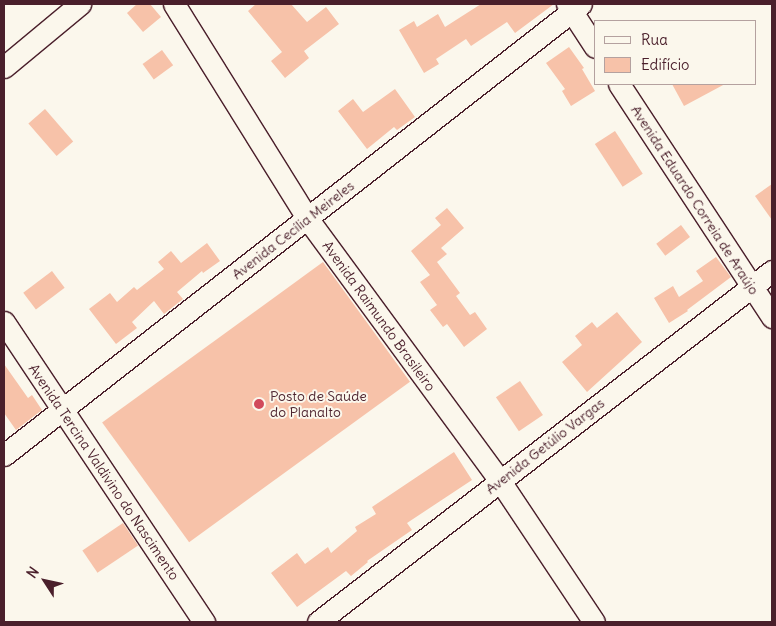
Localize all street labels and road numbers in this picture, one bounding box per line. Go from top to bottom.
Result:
street label: Avenida Eduardo Correia de Araújo [627,102,763,298]
street label: Avenida Cecília Meireles [229,177,357,283]
street label: Avenida Raimundo Brasileiro [319,238,439,394]
street label: Avenida Tercina Valdivino do Nascimento [25,361,183,583]
street label: Avenida Getúlio Vargas [482,394,608,498]

